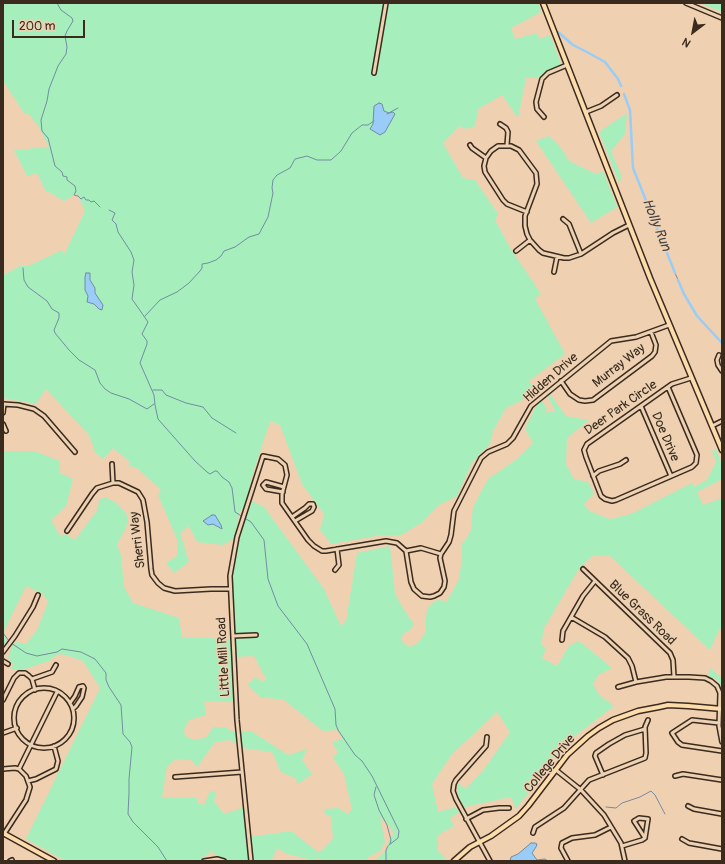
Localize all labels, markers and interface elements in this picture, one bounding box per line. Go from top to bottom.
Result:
scale bar [14,12,87,38]
north arrow [673,12,713,52]
text: 200 m [19,19,55,34]
text: N [680,35,693,50]
water label: Holly Run [638,196,674,254]
street label: Murray Way [590,341,648,391]
street label: Hidden Drive [520,350,582,406]
street label: Deer Park Circle [582,377,660,439]
street label: Doe Drive [648,410,682,464]
street label: Sherri Way [127,511,149,569]
street label: Blue Grass Road [605,577,679,649]
street label: Little Mill Road [214,617,234,697]
street label: College Drive [521,732,579,796]

